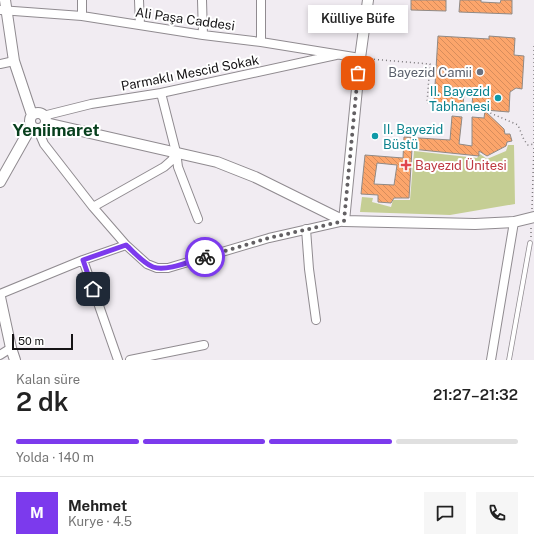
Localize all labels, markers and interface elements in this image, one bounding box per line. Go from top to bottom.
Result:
street label: Ali Paşa Caddesi [134,5,236,33]
callout: Külliye Büfe [308,5,408,33]
text: Külliye Büfe [321,11,395,26]
street label: Parmaklı Mescid Sokak [120,52,260,94]
pin [341,56,375,90]
icon: bag [347,62,369,84]
place label: Bayezid Camii [388,65,472,80]
marker: Bayezid Camii [475,67,485,77]
place label: II. Bayezid Tabhanesi [429,84,490,114]
marker: II. Bayezid Tabhanesi [493,93,503,103]
district label: Yeniimaret [12,120,100,140]
place label: II. Bayezid Büstü [383,122,443,152]
marker: II. Bayezid Büstü [370,131,380,141]
place label: Bayezıd Ünitesi [415,158,507,173]
marker: Bayezıd Ünitesi [400,159,412,171]
courier [185,237,225,277]
icon: bike [194,246,216,268]
pin [76,272,110,306]
icon: home [82,278,104,300]
scale bar [12,332,73,351]
text: 50 m [18,335,44,347]
text: Kalan süre [16,372,80,387]
text: 2 dk [16,386,69,417]
text: 21:27–21:32 [433,386,518,403]
text: Yolda · 140 m [16,450,94,465]
button: chat [424,492,466,534]
button: phone [476,492,518,534]
text: Mehmet [68,497,127,514]
text: M [30,504,44,521]
text: Kurye · 4.5 [68,514,132,529]

